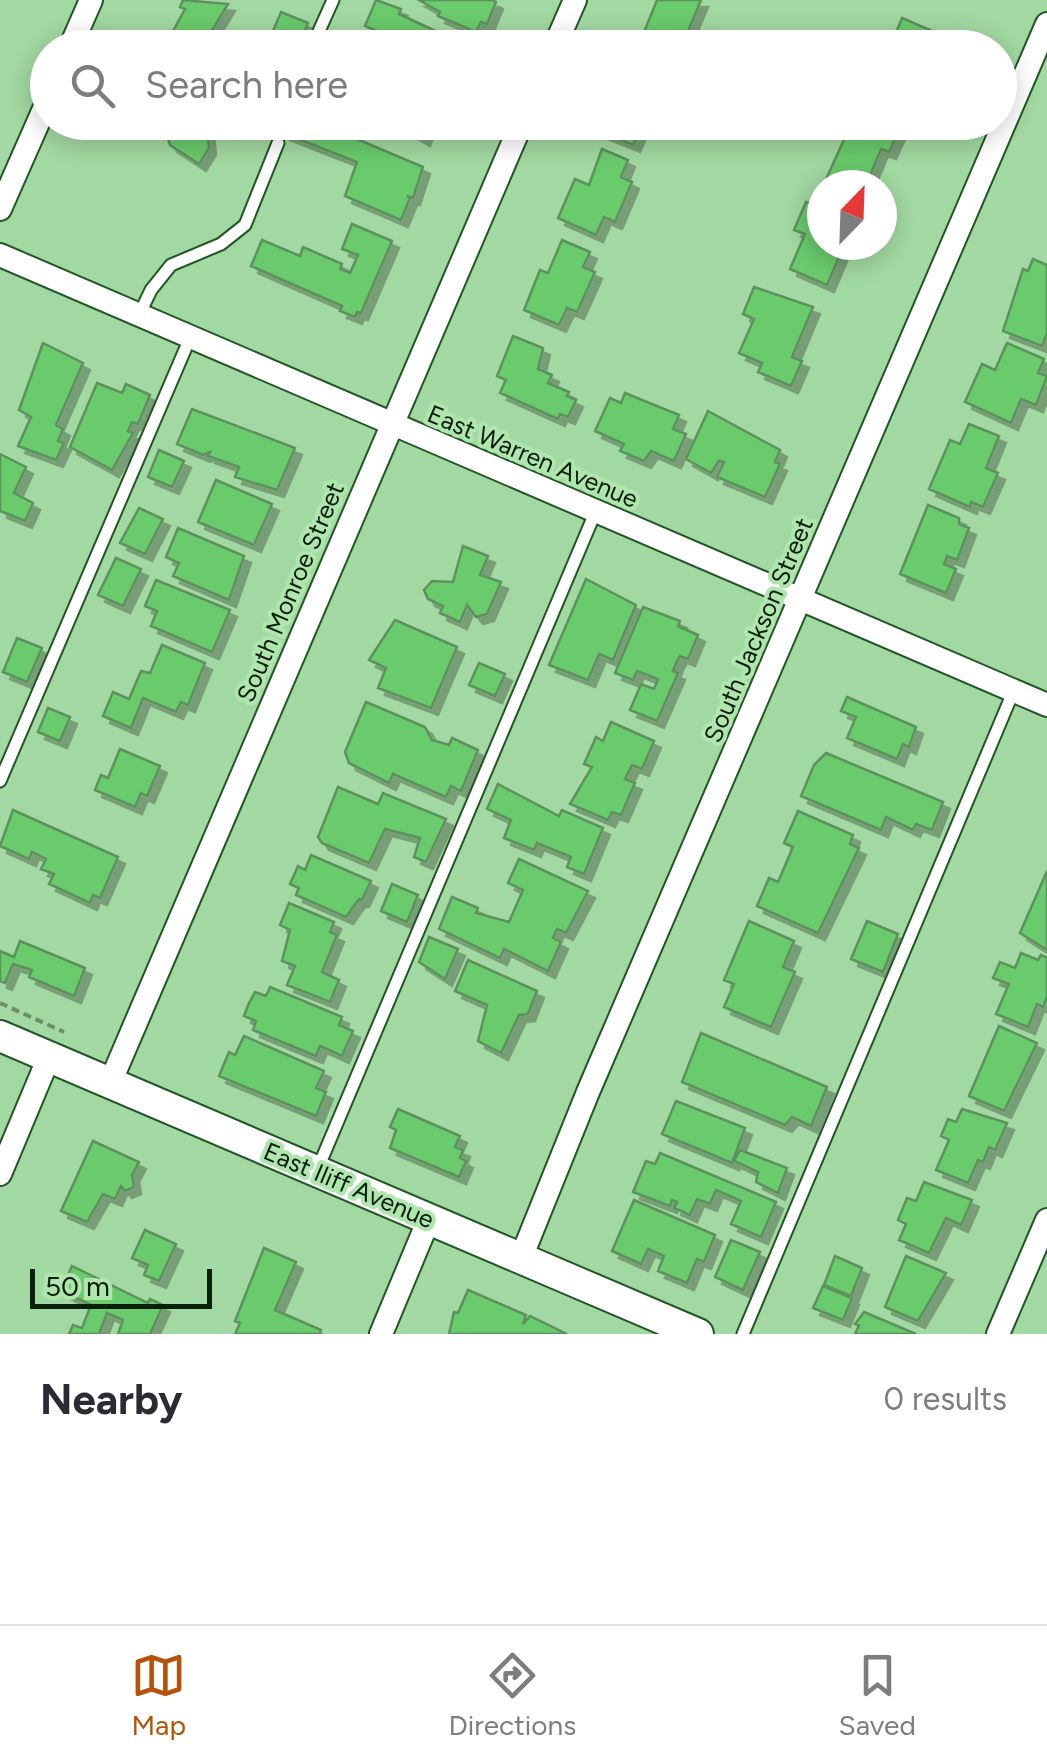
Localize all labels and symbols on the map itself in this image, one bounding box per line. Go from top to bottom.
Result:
north arrow [807,170,897,260]
street label: East Warren Avenue [423,398,643,514]
street label: South Monroe Street [230,478,350,706]
street label: South Jackson Street [697,513,819,747]
street label: East Iliff Avenue [259,1136,439,1234]
scale bar [30,1264,212,1308]

